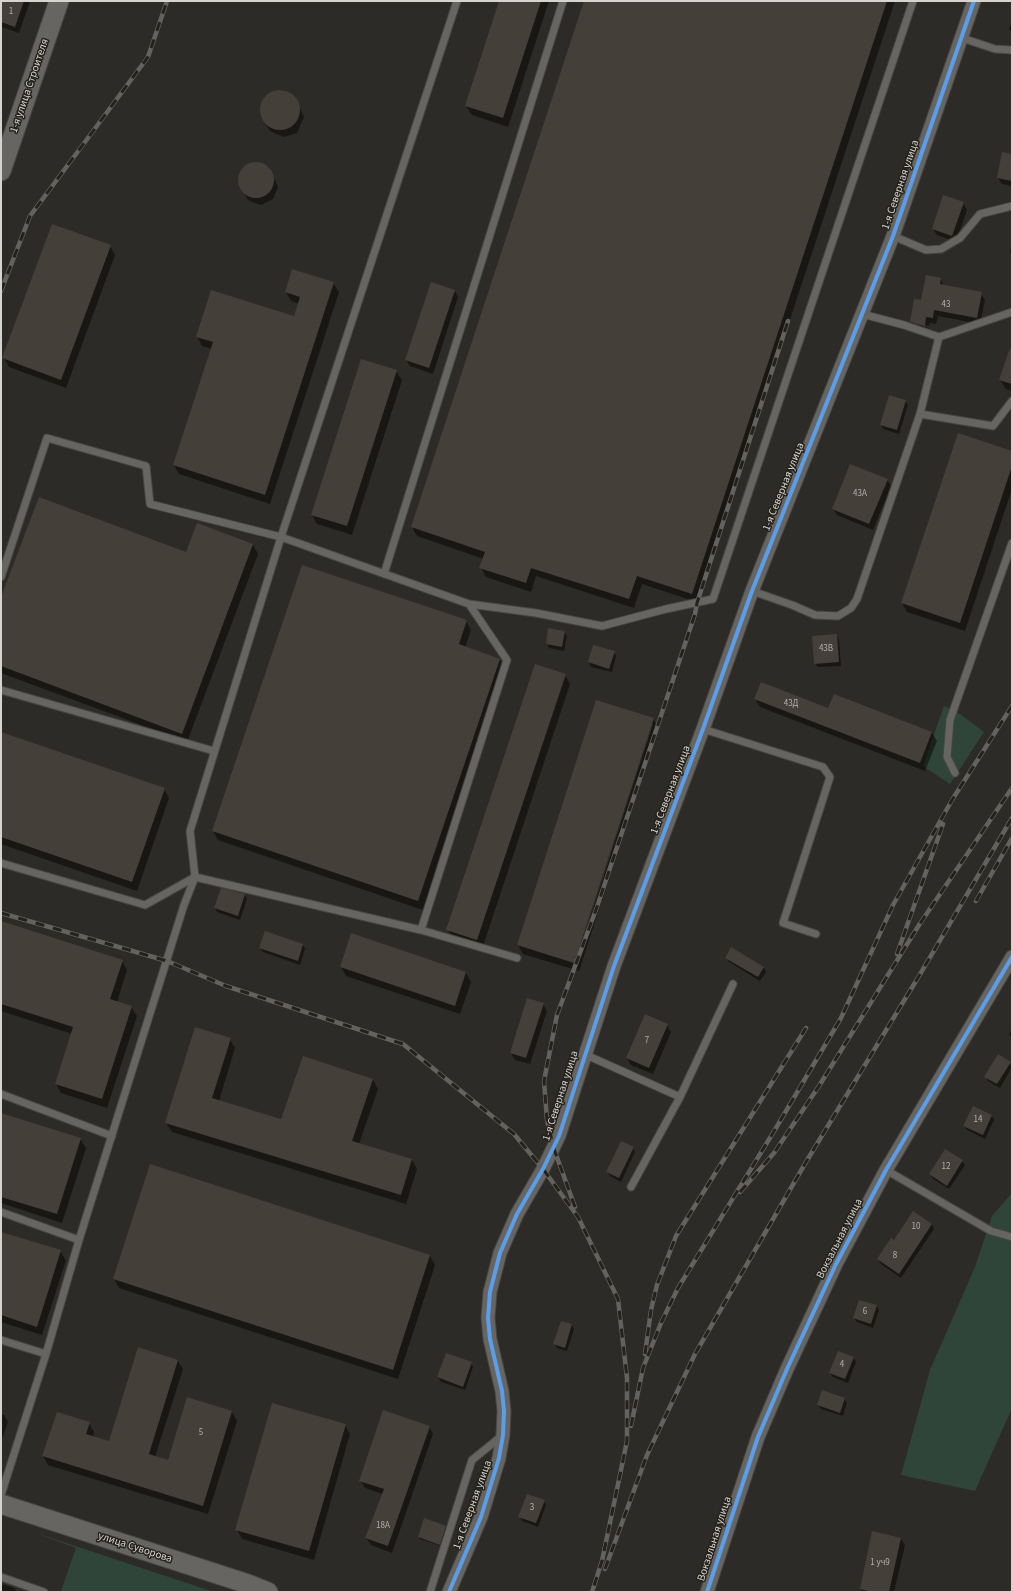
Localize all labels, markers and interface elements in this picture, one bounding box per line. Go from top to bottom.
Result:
house number: 1 [9,7,13,17]
street label: 1-я улица Строителя [8,37,52,135]
street label: 1-я Северная улица [879,138,923,232]
house number: 43 [942,300,950,310]
street label: 1-я Северная улица [760,441,808,533]
house number: 43А [853,489,867,499]
house number: 43В [819,644,833,654]
house number: 43Д [784,699,798,709]
street label: 1-я Северная улица [648,744,694,836]
house number: 7 [645,1036,649,1046]
street label: 1-я Северная улица [540,1049,582,1143]
house number: 14 [974,1115,982,1125]
house number: 12 [942,1162,950,1172]
street label: Вокзальная улица [814,1197,866,1281]
house number: 10 [912,1222,920,1232]
house number: 8 [893,1251,897,1261]
house number: 6 [863,1307,867,1317]
house number: 4 [840,1360,844,1370]
house number: 5 [199,1428,203,1438]
street label: 1-я Северная улица [451,1459,495,1551]
street label: Вокзальная улица [695,1495,735,1583]
house number: 3 [530,1503,534,1513]
house number: 18А [376,1521,390,1531]
street label: улица Суворова [96,1530,174,1566]
house number: 1 уч9 [870,1558,890,1568]

